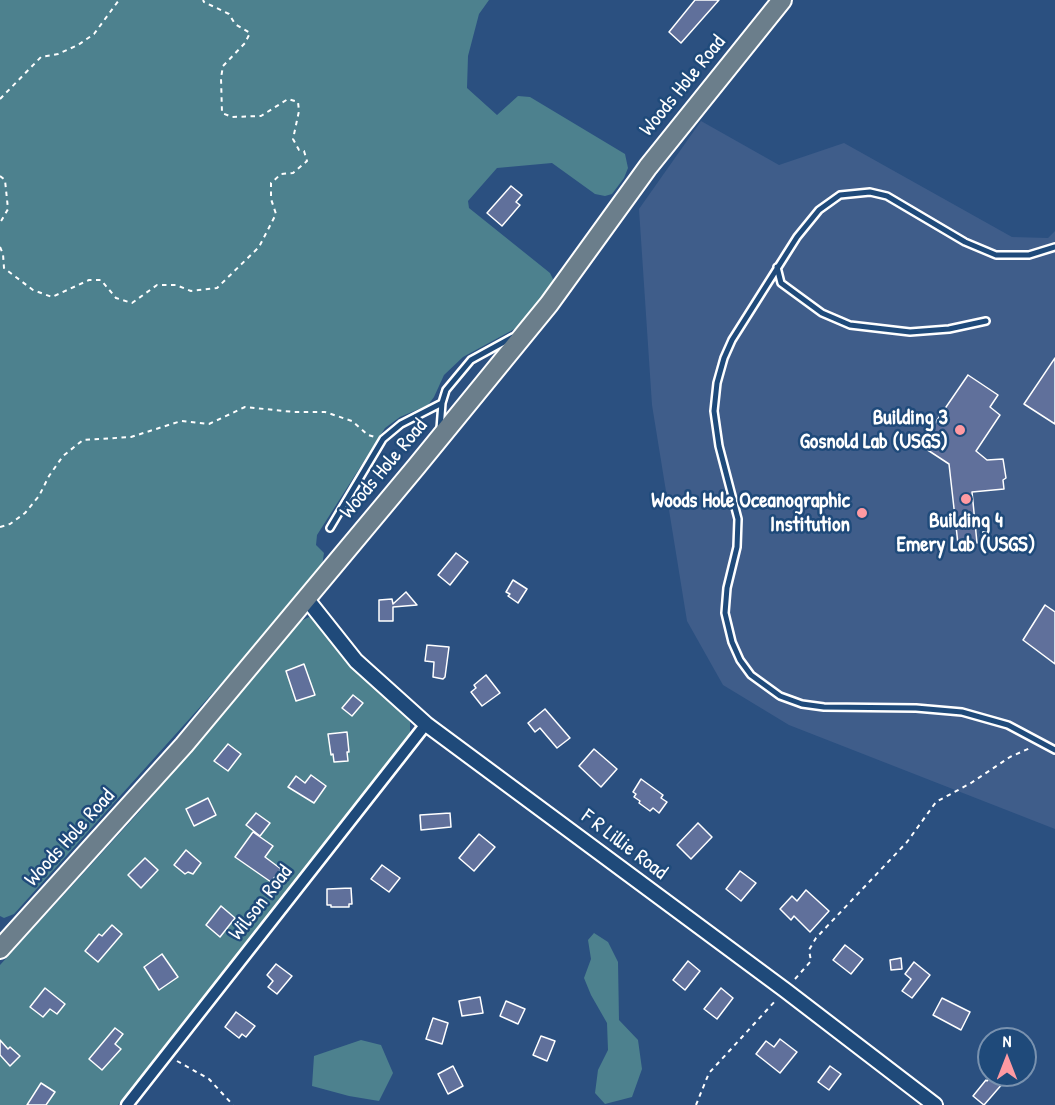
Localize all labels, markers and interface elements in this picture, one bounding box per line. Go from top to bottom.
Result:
street label: Woods Hole Road [635,30,731,142]
place label: Building 3 Gosnold Lab (USGS) [800,405,948,455]
street label: Woods Hole Road [335,414,433,524]
marker: Building 3 Gosnold Lab (USGS) [953,423,967,437]
place label: Woods Hole Oceanographic Institution [651,488,850,538]
marker: Building 4 Emery Lab (USGS) [959,492,973,506]
marker: Woods Hole Oceanographic Institution [855,506,869,520]
place label: Building 4 Emery Lab (USGS) [897,508,1035,558]
street label: Woods Hole Road [20,784,120,892]
street label: F R Lillie Road [576,805,672,885]
street label: Wilson Road [224,860,298,946]
north arrow [977,1027,1037,1087]
text: N [1003,1030,1011,1052]

